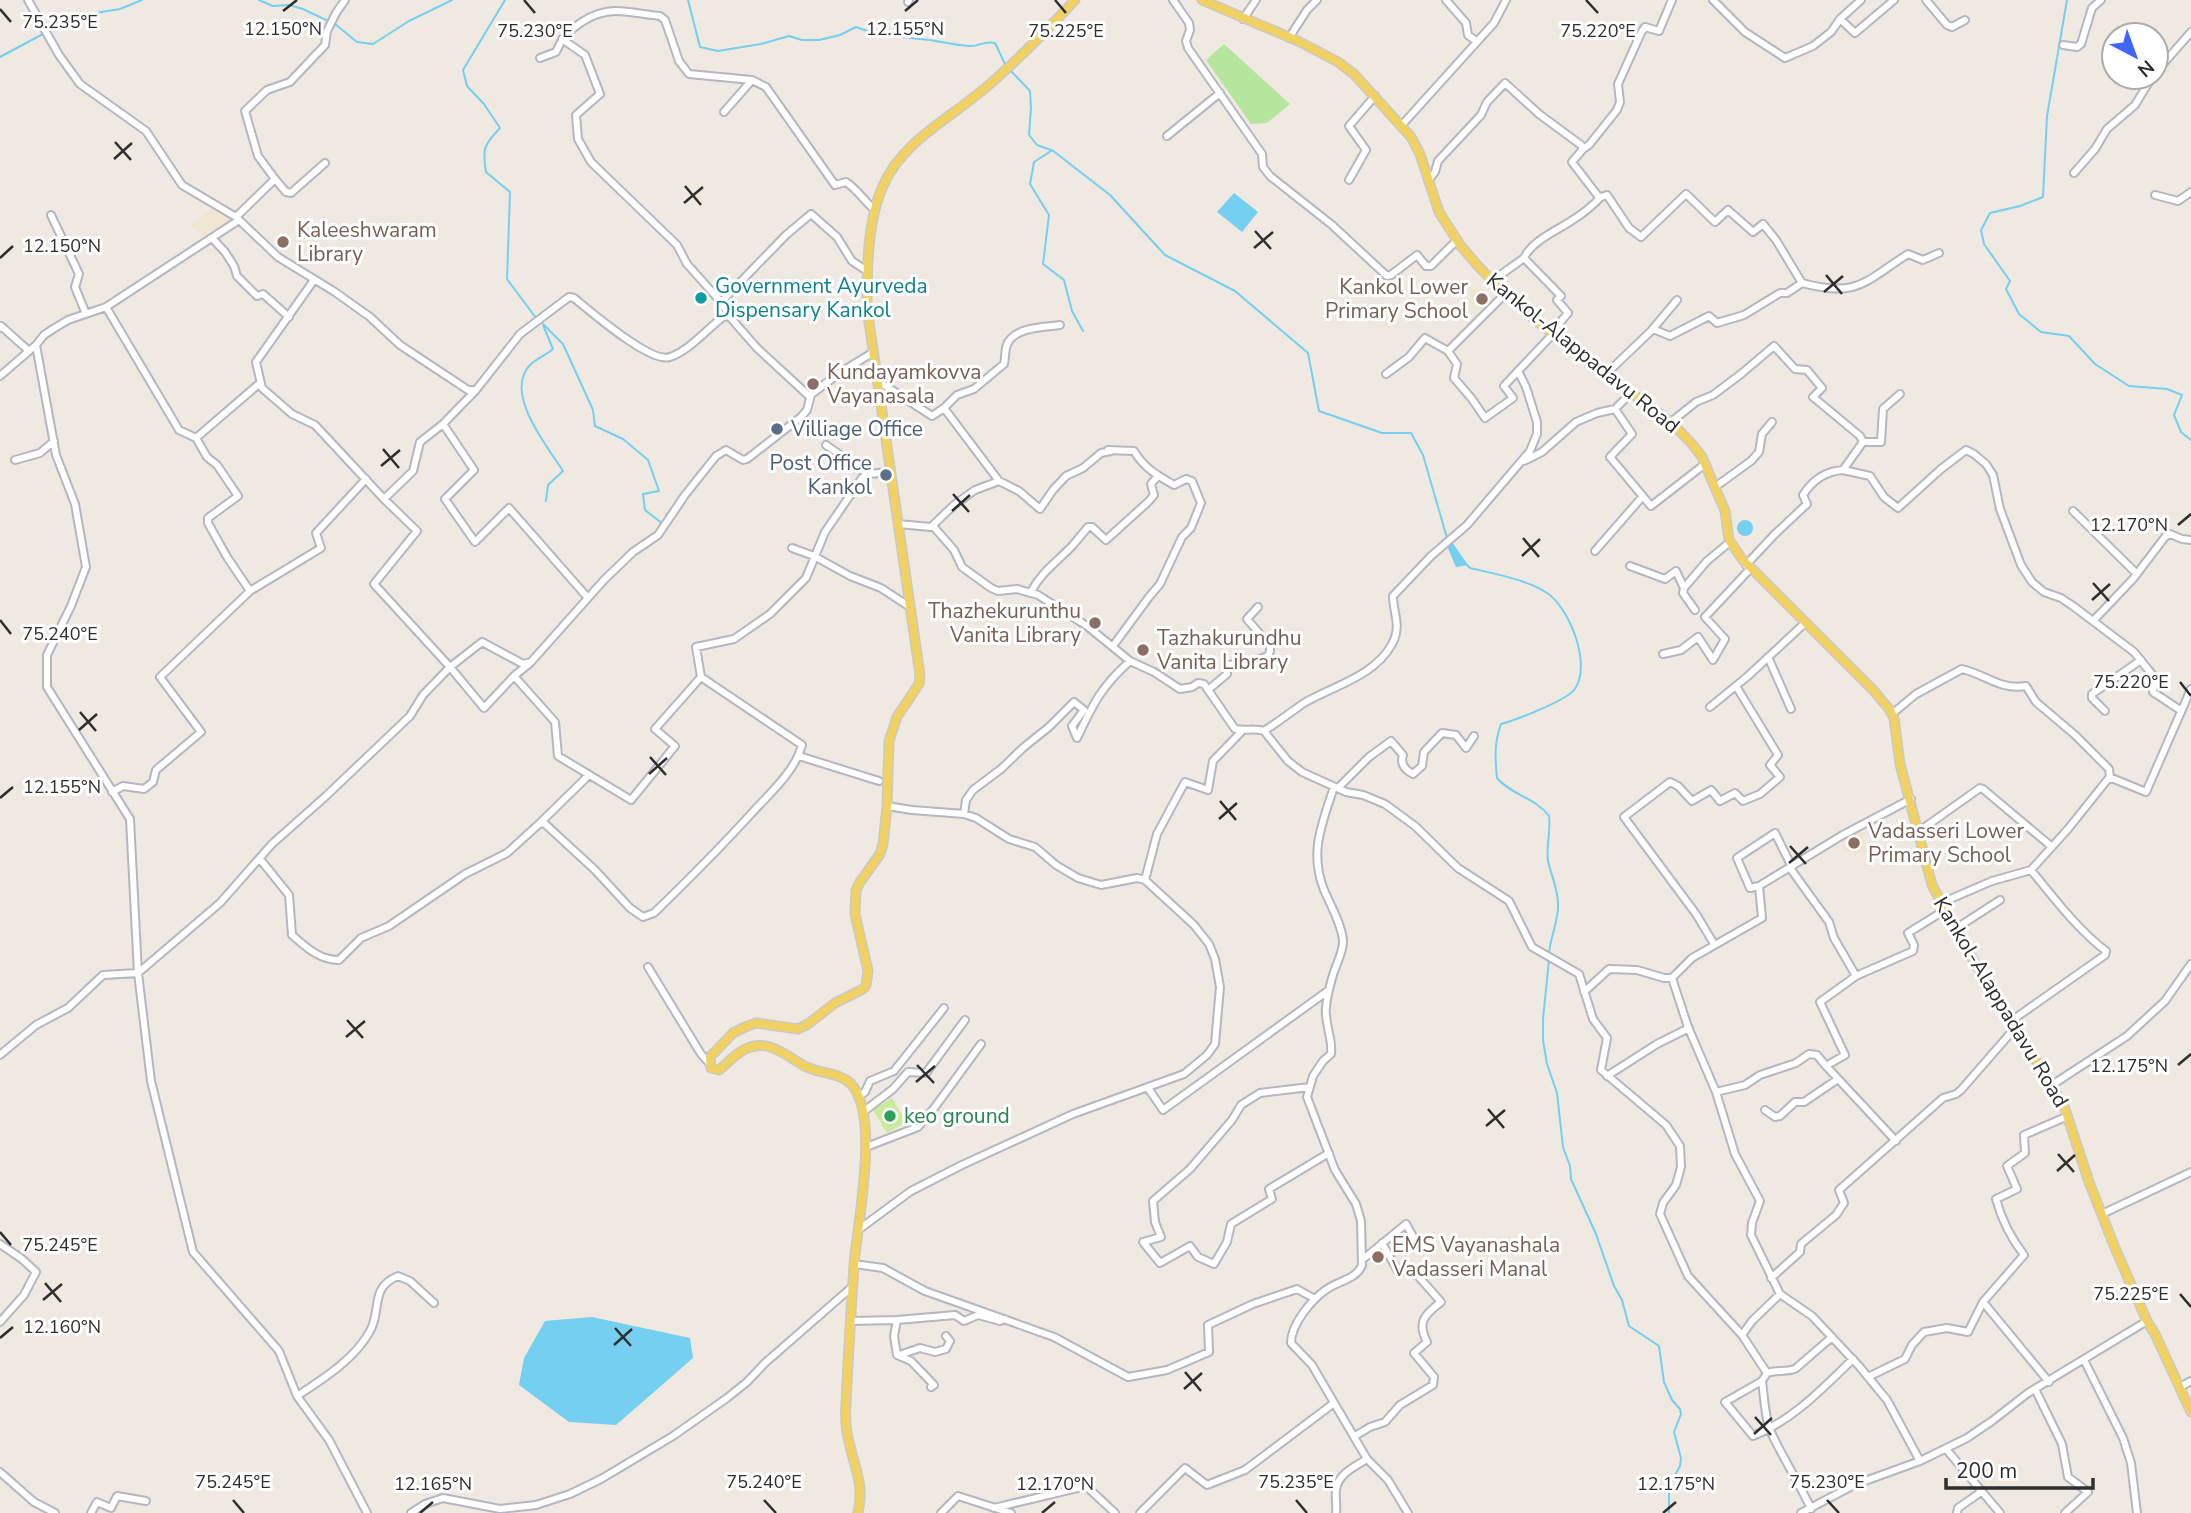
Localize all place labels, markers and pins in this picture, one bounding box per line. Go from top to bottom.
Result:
place label: Kaleeshwaram Library [297,216,437,268]
marker: Kaleeshwaram Library [275,234,291,250]
place label: Government Ayurveda Dispensary Kankol [715,272,928,324]
place label: Kankol Lower Primary School [1325,273,1469,325]
marker: Government Ayurveda Dispensary Kankol [693,290,709,306]
marker: Kankol Lower Primary School [1474,291,1490,307]
place label: Kundayamkovva Vayanasala [826,358,981,410]
marker: Kundayamkovva Vayanasala [805,376,821,392]
place label: Villiage Office [790,415,923,443]
marker: Villiage Office [769,421,785,437]
place label: Post Office Kankol [770,449,873,501]
marker: Post Office Kankol [878,467,894,483]
place label: Thazhekurunthu Vanita Library [928,597,1081,649]
marker: Thazhekurunthu Vanita Library [1087,615,1103,631]
place label: Tazhakurundhu Vanita Library [1156,624,1301,676]
marker: Tazhakurundhu Vanita Library [1135,642,1151,658]
place label: Vadasseri Lower Primary School [1867,817,2024,869]
marker: Vadasseri Lower Primary School [1846,835,1862,851]
place label: keo ground [904,1102,1010,1130]
marker: keo ground [882,1108,898,1124]
place label: EMS Vayanashala Vadasseri Manal [1391,1231,1560,1283]
marker: EMS Vayanashala Vadasseri Manal [1370,1249,1386,1265]

